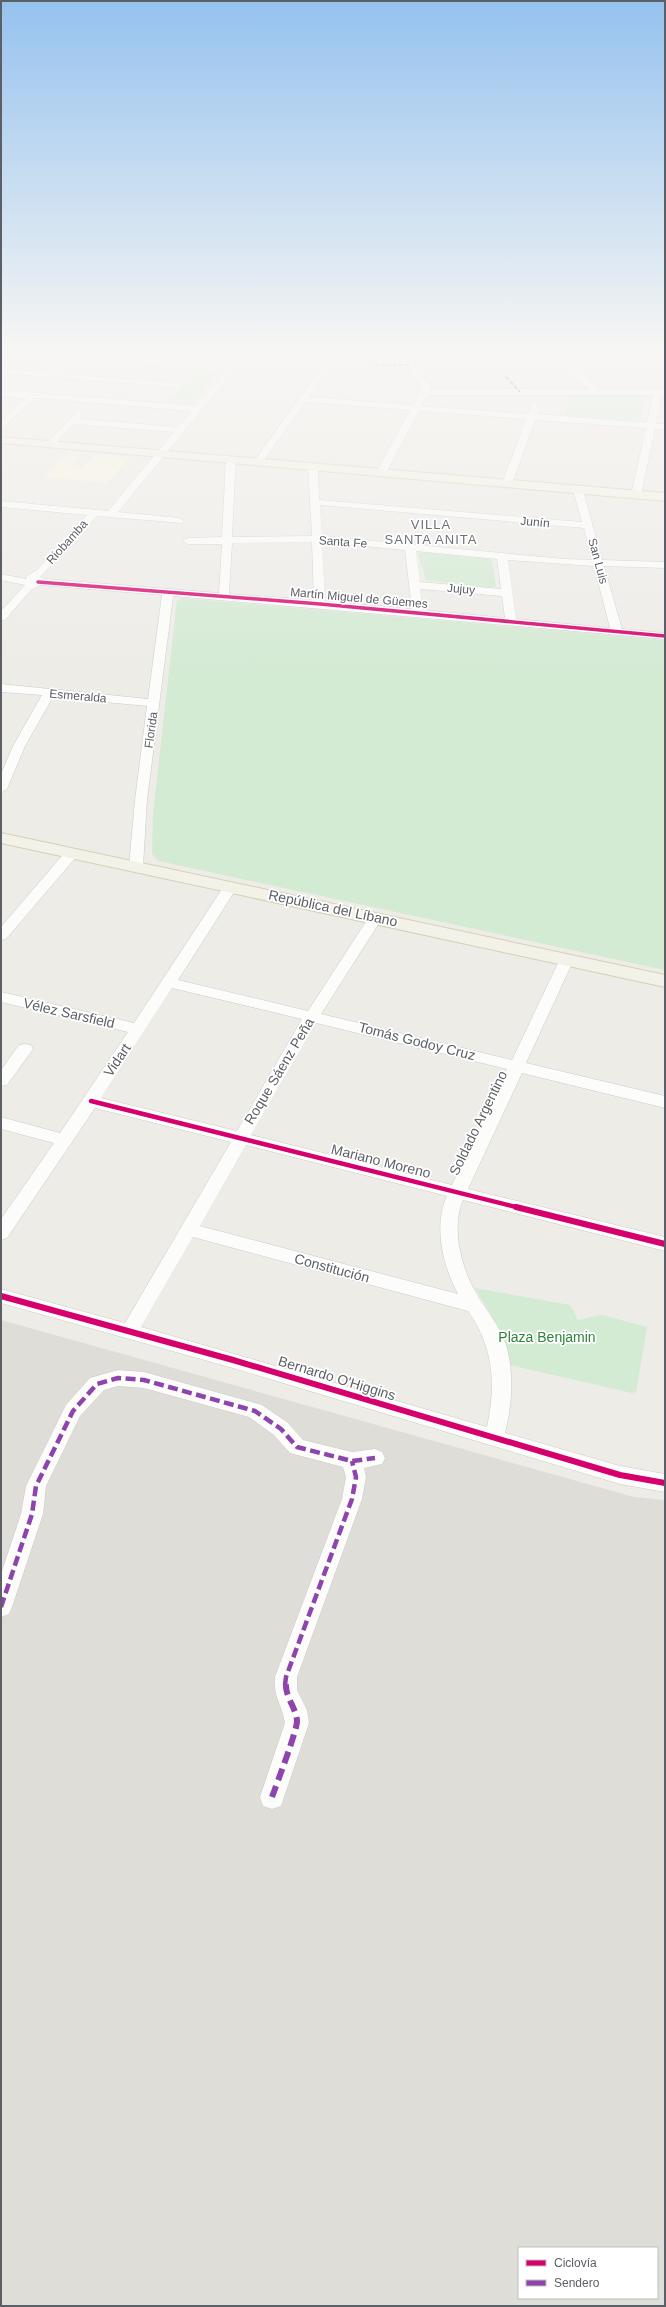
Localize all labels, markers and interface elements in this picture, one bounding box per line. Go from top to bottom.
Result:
street label: Junín [520,514,550,530]
street label: Riobamba [43,517,91,567]
district label: VILLA SANTA ANITA [385,517,477,547]
street label: Santa Fe [318,533,368,551]
street label: San Luis [585,537,611,585]
street label: Jujuy [446,581,476,597]
street label: Martín Miguel de Güemes [290,585,428,611]
street label: Esmeralda [49,687,108,706]
street label: Florida [142,711,161,749]
street label: República del Líbano [267,886,399,930]
street label: Vélez Sarsfield [22,995,116,1031]
street label: Roque Sáenz Peña [241,1015,317,1127]
street label: Tomás Godoy Cruz [357,1019,477,1063]
street label: Vidart [100,1040,134,1080]
street label: Soldado Argentino [446,1068,510,1178]
street label: Mariano Moreno [330,1141,433,1181]
street label: Constitución [293,1250,371,1286]
park label: Plaza Benjamin [498,1329,596,1345]
street label: Bernardo O'Higgins [276,1353,398,1403]
legend [518,2247,658,2299]
text: Ciclovía [554,2256,597,2270]
text: Sendero [554,2276,600,2290]

